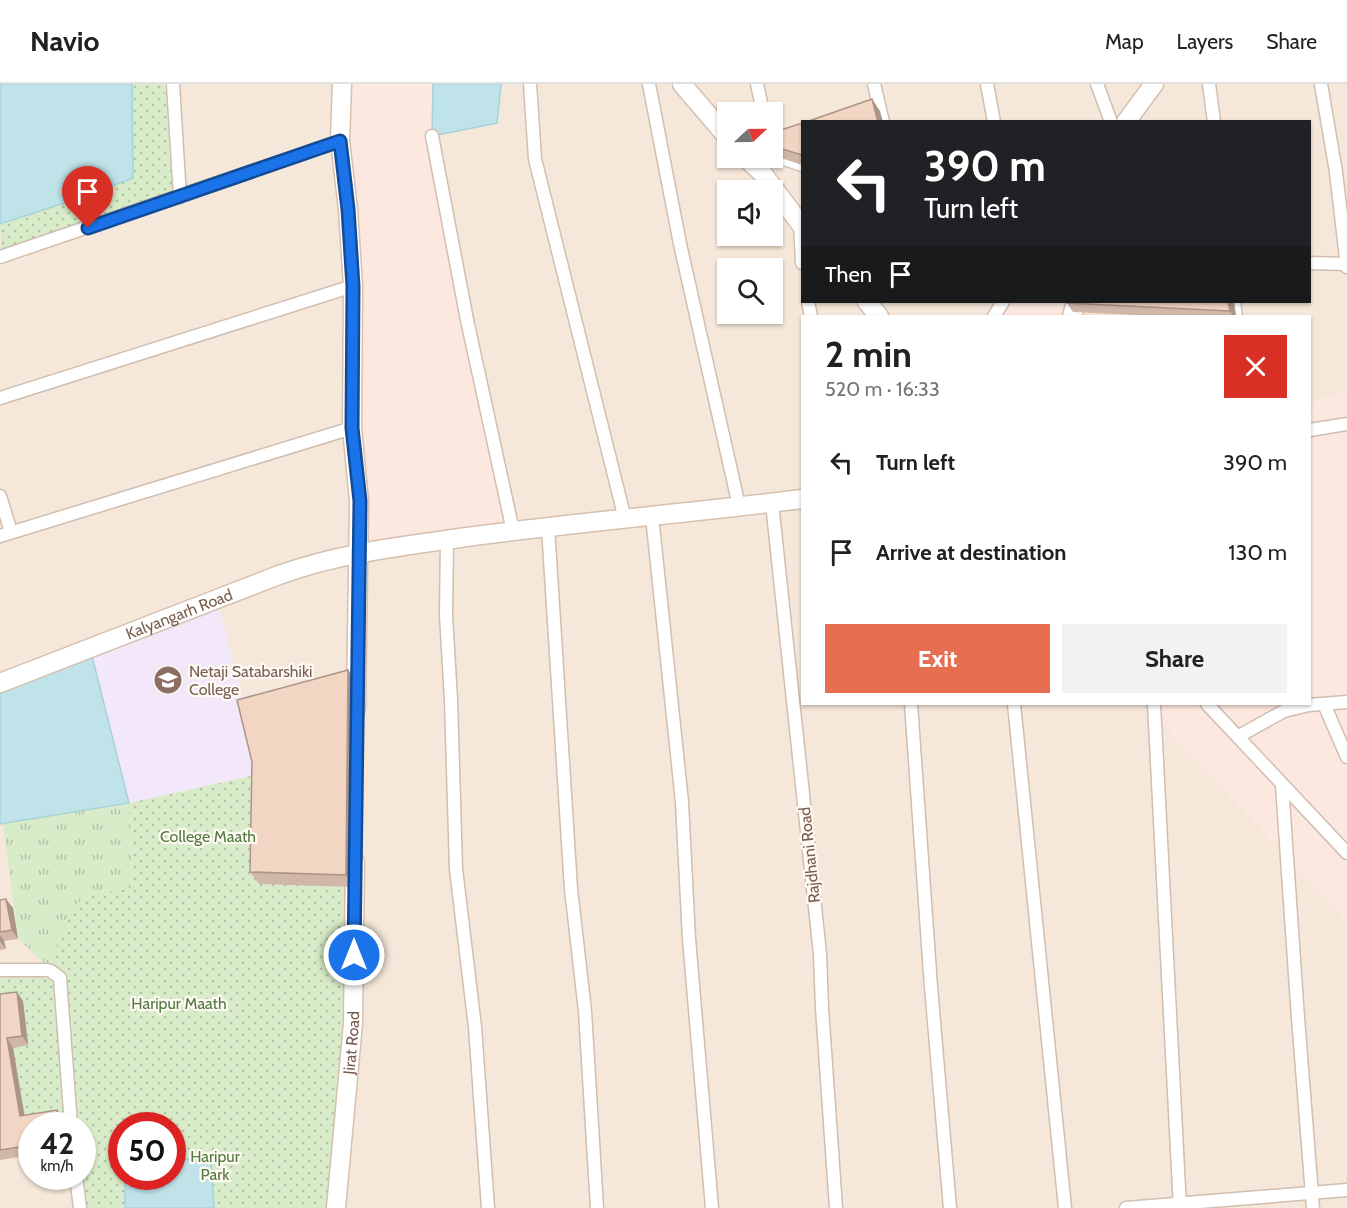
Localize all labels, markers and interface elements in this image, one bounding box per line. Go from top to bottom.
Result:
text: Navio [30,24,100,58]
text: Map [1105,29,1144,54]
text: Layers [1177,29,1233,54]
text: Share [1266,29,1317,54]
north arrow [717,102,783,168]
map controls [717,102,783,324]
text: 390 m [924,140,1046,192]
icon: left [825,144,903,222]
pin [62,166,113,228]
icon: arrive [71,175,104,208]
button: sound [717,180,783,246]
text: Turn left [924,192,1018,225]
button: search [717,258,783,324]
icon: arrive [884,258,917,291]
text: Then [825,261,872,288]
text: 2 min [825,332,912,376]
button: close [1224,335,1287,398]
text: 520 m · 16:33 [825,377,940,401]
icon: left [825,446,858,479]
text: Turn left [876,449,955,476]
text: 390 m [1223,449,1287,476]
icon: arrive [825,536,858,569]
text: Arrive at destination [876,539,1066,566]
text: 130 m [1228,539,1287,566]
street label: Kalyangarh Road [123,585,235,643]
button: Exit [825,624,1050,693]
button: Share [1062,624,1287,693]
place label: Netaji Satabarshiki College [189,662,313,699]
school or university icon: Netaji Satabarshiki College [152,664,184,696]
street label: Rajdhani Road [795,806,824,904]
park label: College Maath [160,827,256,846]
position arrow [322,923,386,987]
park label: Haripur Maath [131,994,227,1013]
street label: Jirat Road [339,1011,363,1076]
speed limit sign: 50 [108,1112,186,1190]
text: 42 [40,1125,74,1162]
park label: Haripur Park [190,1147,241,1184]
text: km/h [41,1157,73,1175]

